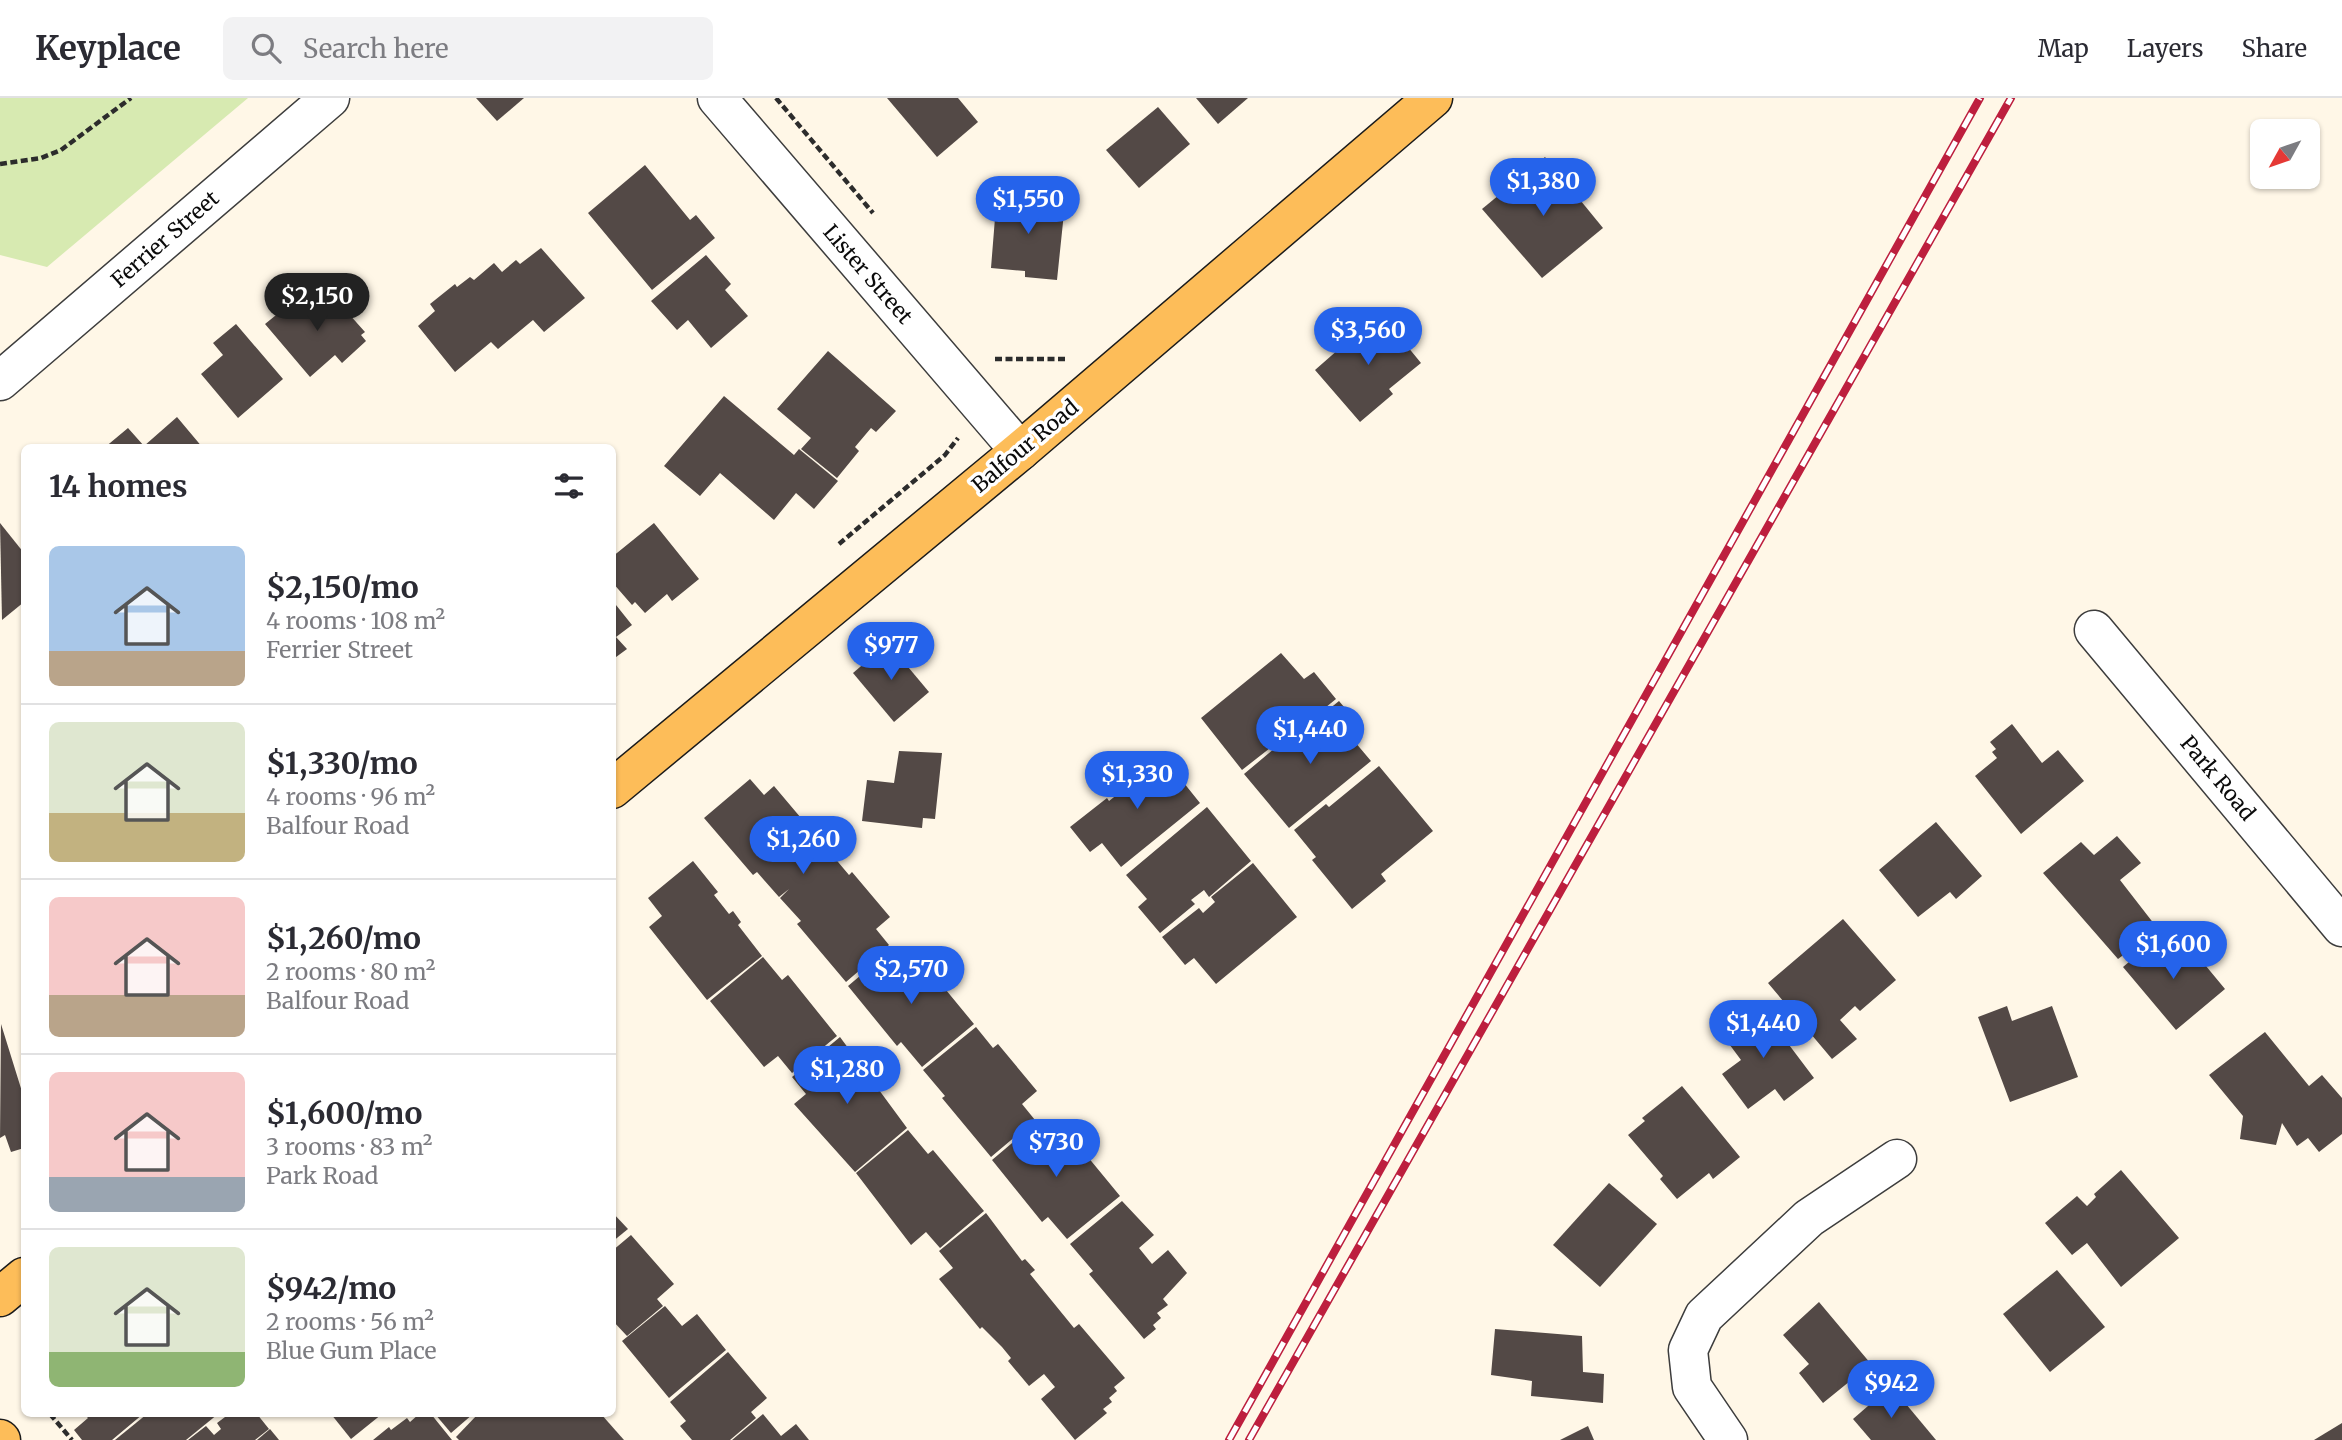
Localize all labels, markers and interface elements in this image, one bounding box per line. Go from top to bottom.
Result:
search box [223,17,713,80]
text: Keyplace [35,28,181,69]
icon: search [247,29,285,67]
text: Search here [303,32,449,65]
text: Map [2038,33,2089,64]
text: Layers [2127,33,2203,64]
text: Share [2241,33,2307,64]
north arrow [2250,119,2320,189]
map controls [2250,119,2320,189]
pin: $1,380 [1486,158,1600,218]
text: $1,380 [1506,166,1580,195]
pin: $1,550 [971,176,1085,236]
text: $1,550 [992,184,1064,213]
street label: Ferrier Street [106,185,224,293]
street label: Lister Street [817,219,919,329]
pin: $2,150 [260,274,374,333]
text: $2,150 [280,281,354,310]
pin: $3,560 [1311,308,1425,367]
text: $3,560 [1330,315,1406,344]
street label: Balfour Road [966,393,1084,498]
text: 14 homes [49,467,187,505]
icon: filters [550,467,588,505]
text: $2,150/mo [266,568,419,606]
icon: home [105,574,189,658]
text: 4 rooms · 108 m² [266,606,445,635]
pin: $977 [850,622,932,682]
text: $977 [863,630,919,659]
text: Ferrier Street [266,635,413,664]
pin: $1,440 [1253,706,1367,766]
text: $1,440 [1272,714,1348,743]
street label: Park Road [2175,730,2262,826]
text: $1,330/mo [266,744,418,782]
icon: home [105,750,189,834]
pin: $1,330 [1080,752,1194,811]
text: $1,330 [1101,759,1173,788]
text: 4 rooms · 96 m² [266,782,435,811]
text: Balfour Road [266,811,409,840]
pin: $1,260 [746,816,860,876]
text: $1,260 [766,824,840,853]
text: $1,260/mo [266,919,421,957]
pin: $1,600 [2116,922,2230,981]
icon: home [105,925,189,1009]
text: $1,600 [2135,929,2211,958]
pin: $2,570 [854,946,968,1006]
text: $2,570 [873,954,949,983]
text: 2 rooms · 80 m² [266,957,435,986]
text: Balfour Road [266,986,409,1015]
pin: $1,440 [1706,1000,1820,1060]
text: $1,440 [1725,1008,1801,1037]
pin: $1,280 [790,1046,904,1106]
text: $1,280 [809,1054,885,1083]
text: $1,600/mo [266,1094,422,1132]
icon: home [105,1100,189,1184]
pin: $730 [1015,1119,1097,1179]
text: $730 [1028,1127,1084,1156]
text: 3 rooms · 83 m² [266,1132,432,1161]
text: Park Road [266,1161,378,1190]
text: $942/mo [266,1269,396,1307]
icon: home [105,1275,189,1359]
text: 2 rooms · 56 m² [266,1307,434,1336]
text: Blue Gum Place [266,1336,437,1365]
pin: $942 [1850,1360,1932,1420]
text: $942 [1863,1368,1919,1397]

